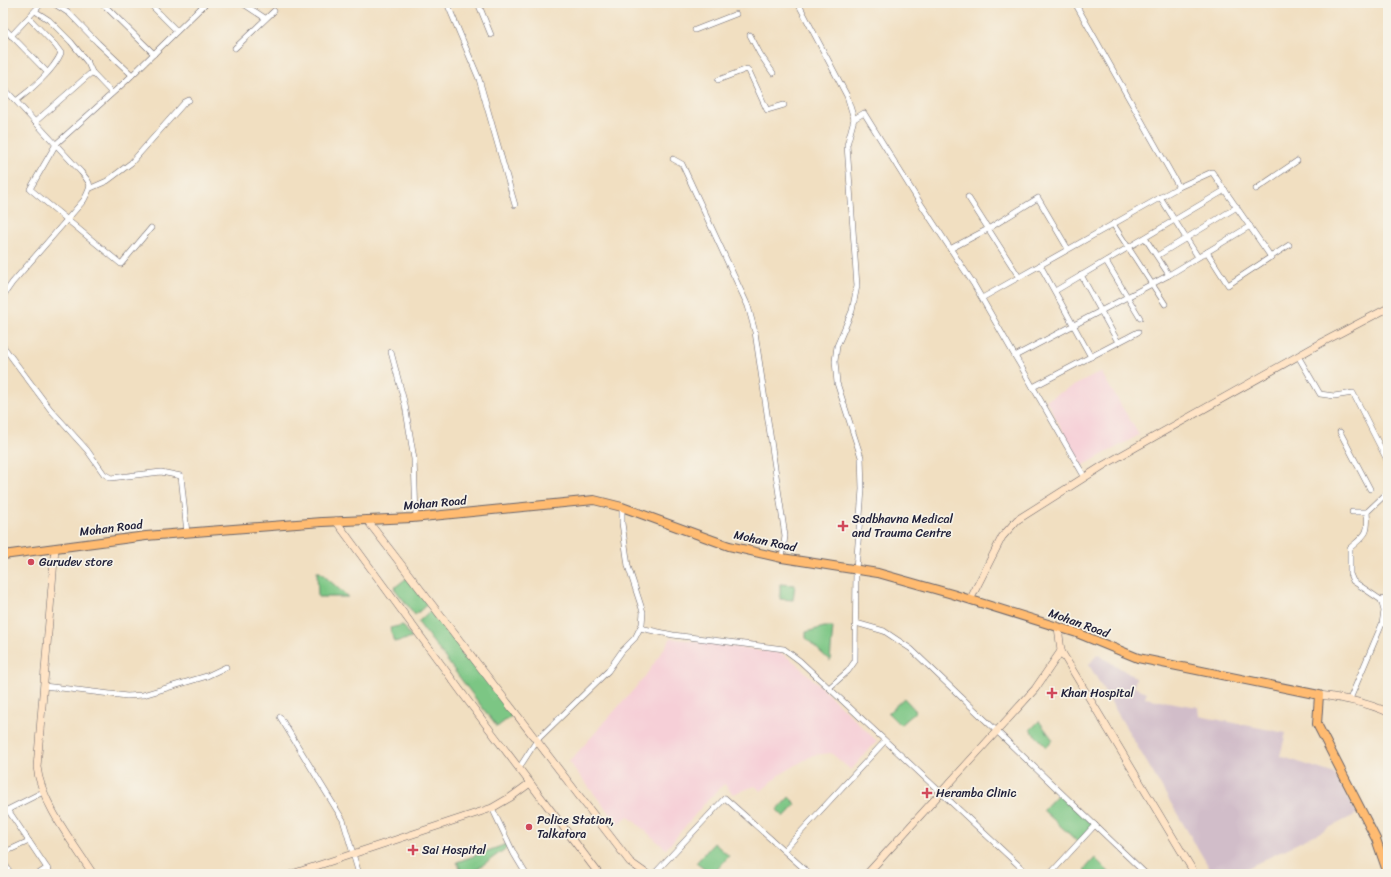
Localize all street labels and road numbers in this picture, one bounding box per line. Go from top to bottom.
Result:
street label: Mohan Road [402,489,468,517]
street label: Mohan Road [78,513,144,543]
street label: Mohan Road [732,524,799,558]
street label: Mohan Road [1045,602,1113,644]

